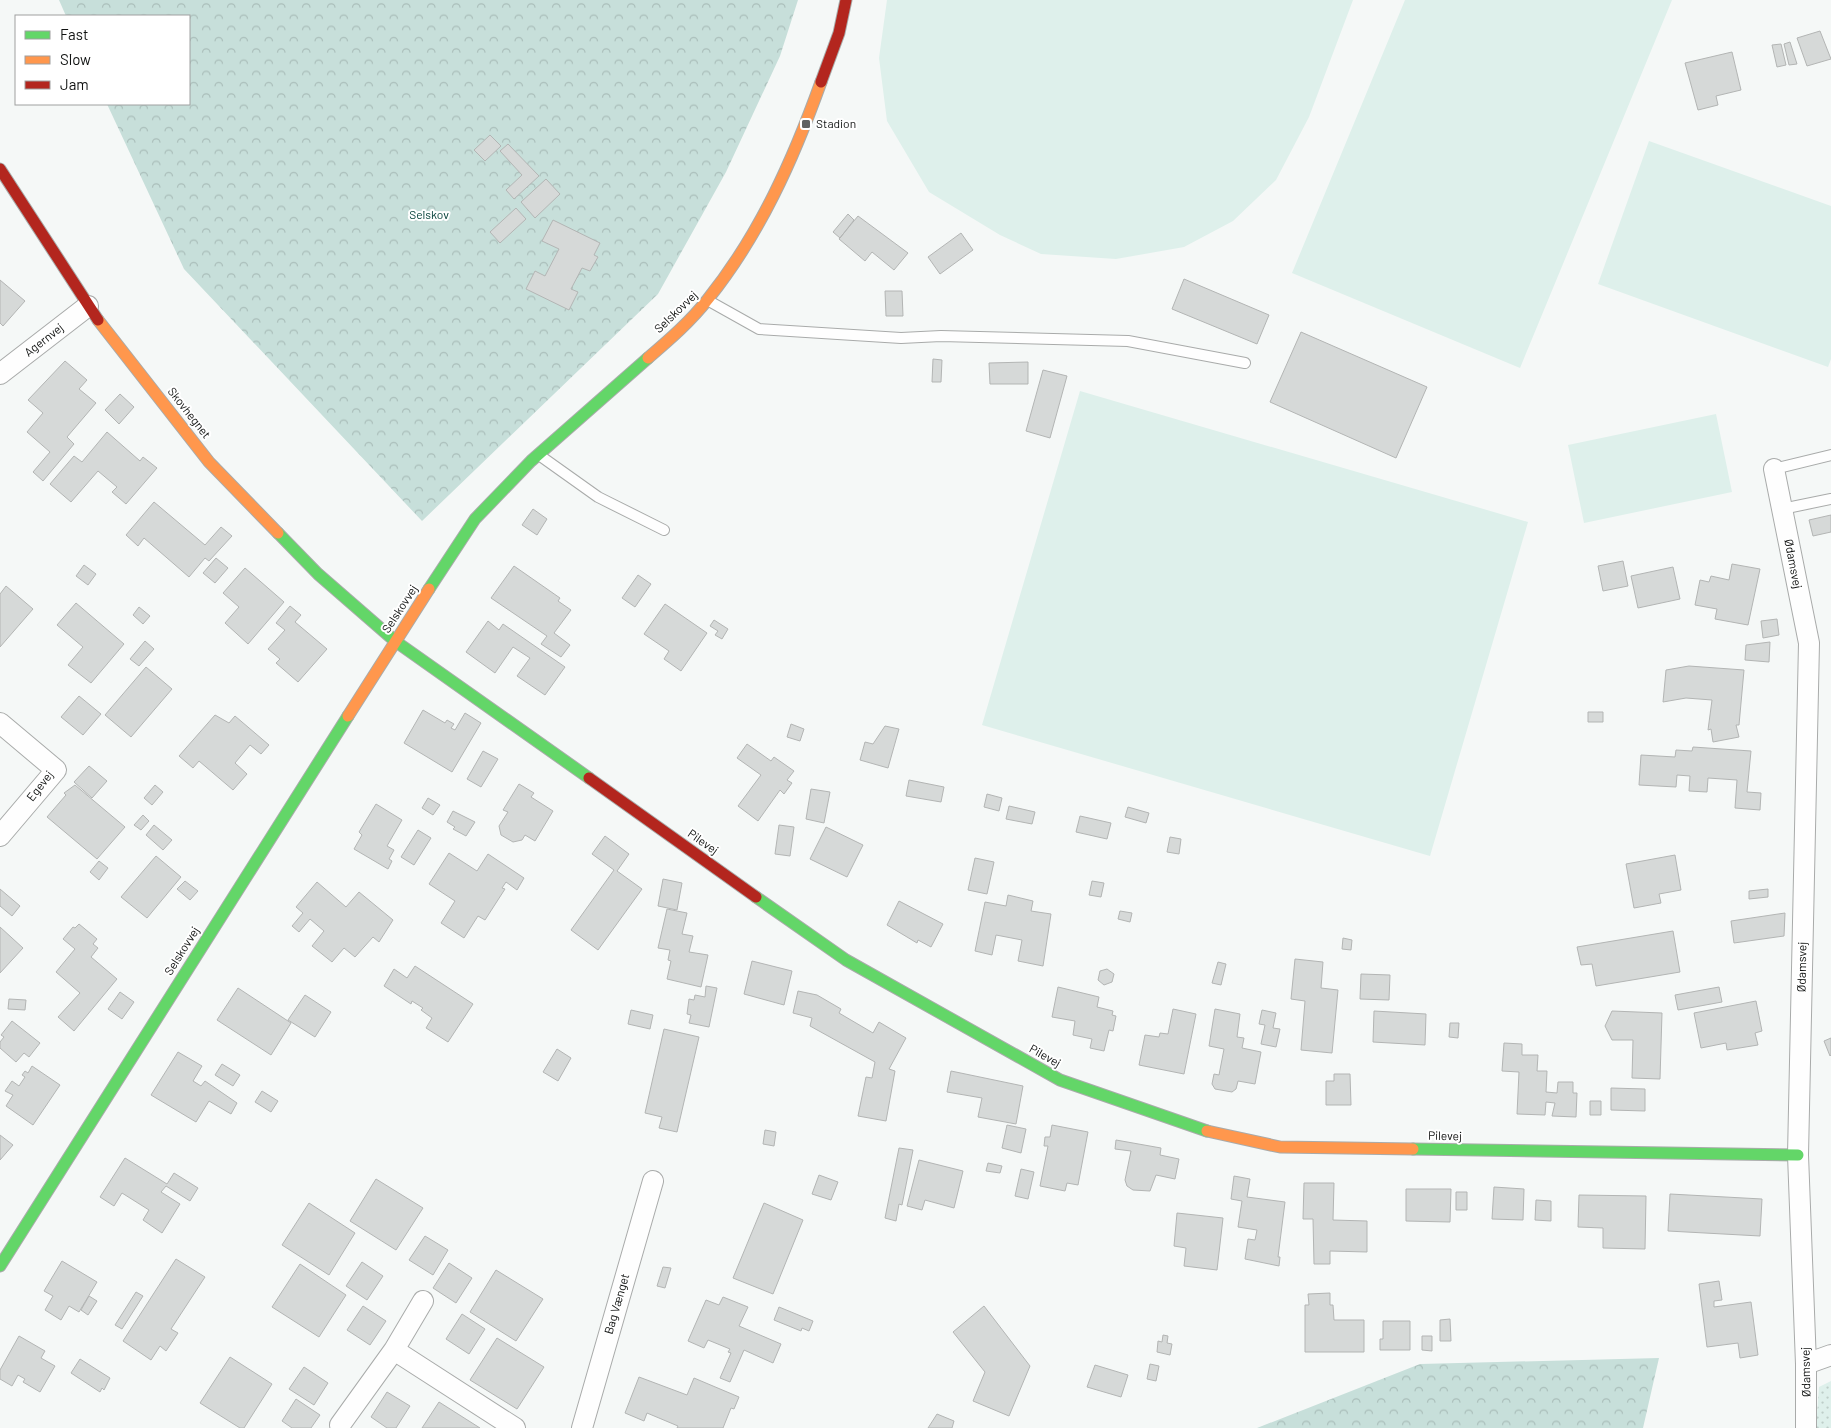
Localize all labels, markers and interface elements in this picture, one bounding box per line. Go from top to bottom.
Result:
legend [15,15,190,105]
text: Fast [60,25,88,43]
text: Slow [60,50,91,68]
text: Jam [60,75,89,93]
place label: Stadion [816,116,856,130]
marker: Stadion [800,118,812,130]
park label: Selskov [409,207,449,221]
street label: Selskovvej [651,287,700,335]
street label: Agernvej [21,320,66,359]
street label: Skovhegnet [165,384,214,441]
street label: Ødamsvej [1782,538,1806,590]
street label: Selskovvej [378,582,420,635]
street label: Egevej [23,767,55,803]
street label: Pilevej [686,826,722,857]
street label: Selskovvej [161,924,202,977]
street label: Ødamsvej [1794,942,1808,992]
street label: Pilevej [1027,1041,1064,1070]
street label: Pilevej [1428,1128,1462,1142]
street label: Bag Vænget [601,1272,631,1336]
street label: Ødamsvej [1798,1347,1812,1397]

